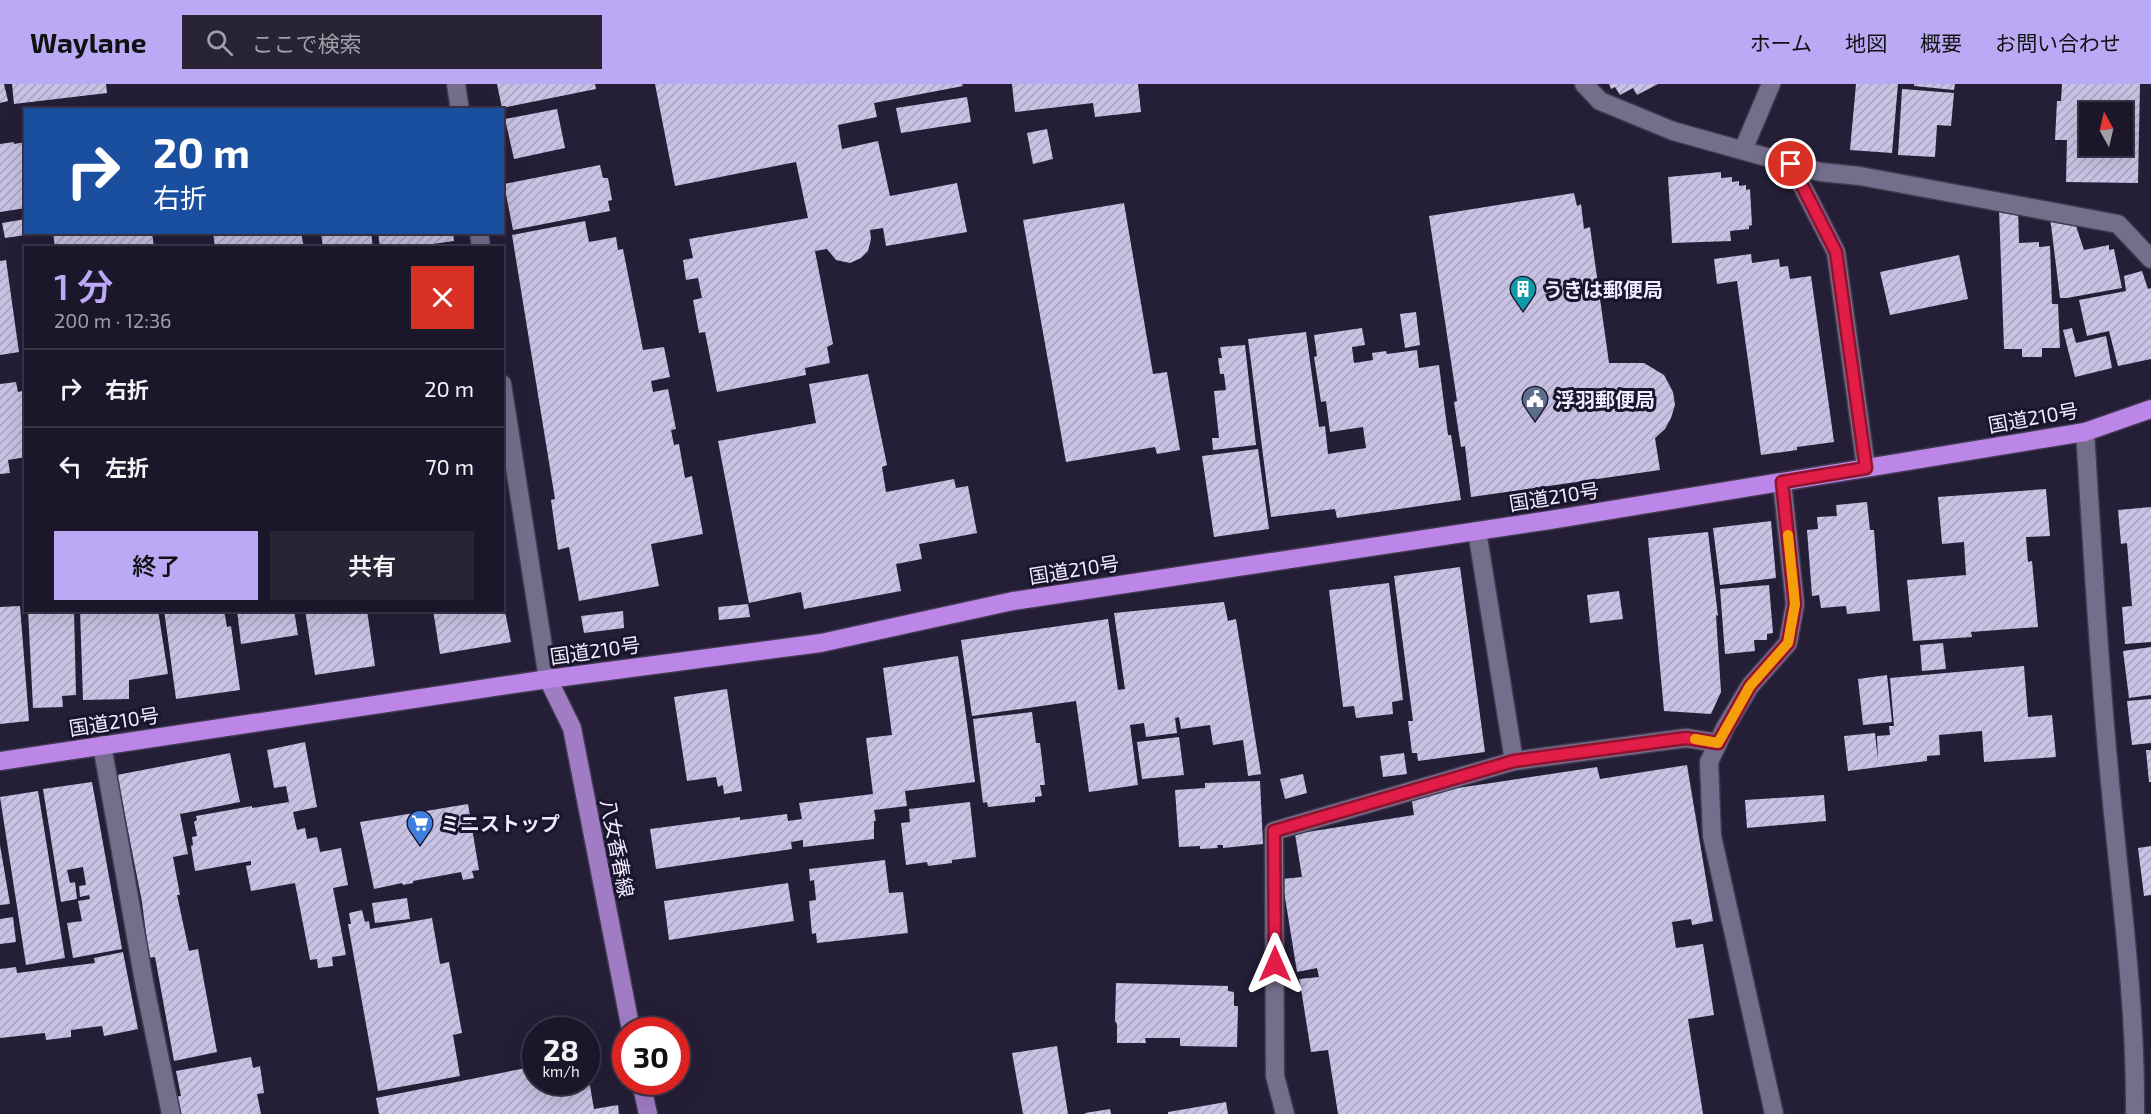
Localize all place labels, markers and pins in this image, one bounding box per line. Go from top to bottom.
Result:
pin [1765,138,1816,189]
building icon: うきは郵便局 [1508,274,1538,312]
place label: うきは郵便局 [1543,277,1663,301]
public building icon: 浮羽郵便局 [1520,384,1550,422]
place label: 浮羽郵便局 [1555,387,1655,411]
supermarket icon: ミニストップ [405,808,435,846]
place label: ミニストップ [440,811,560,835]

